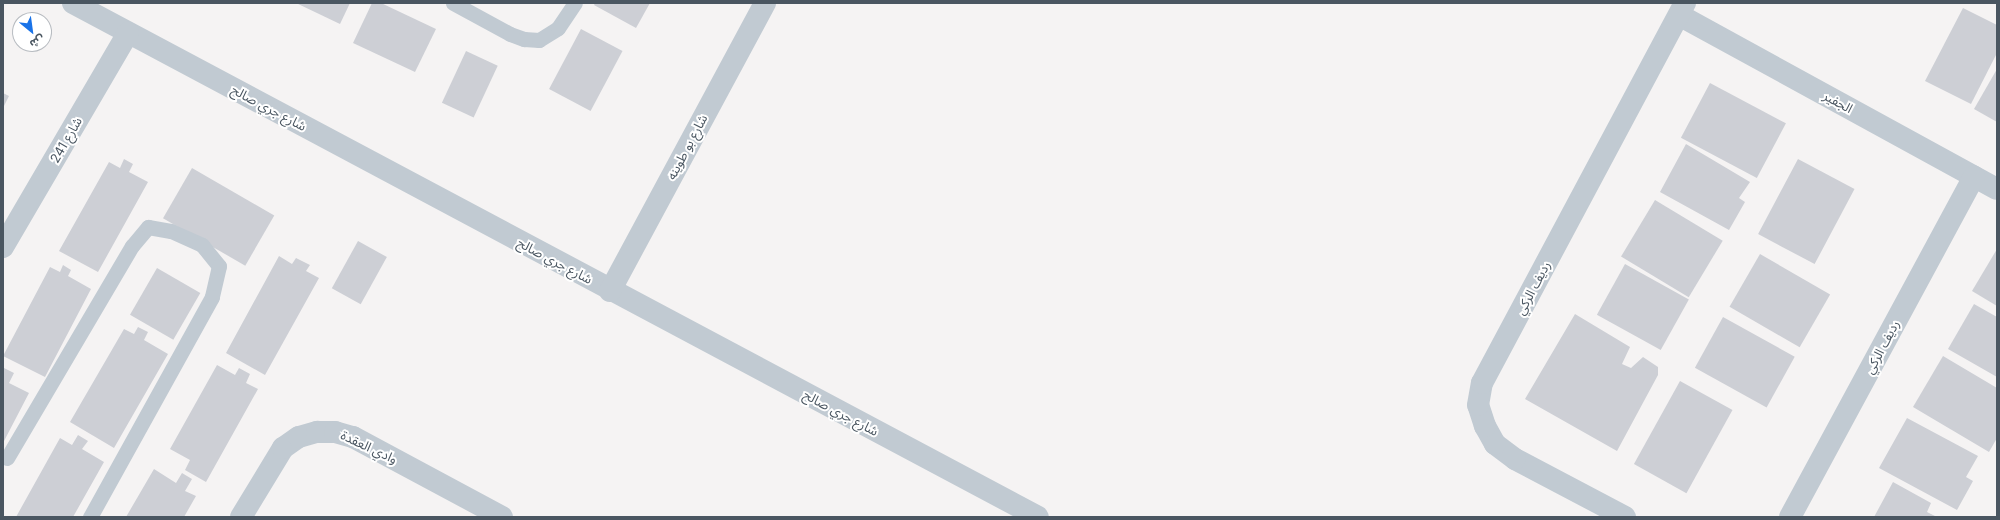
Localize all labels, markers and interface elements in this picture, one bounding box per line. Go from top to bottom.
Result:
north arrow [12,12,52,52]
text: ش [27,32,47,51]
street label: شارع جري صالح [229,82,309,134]
street label: الجفير [1821,88,1855,116]
street label: شارع بو طوينه [663,112,711,182]
street label: شارع 241 [47,114,85,166]
street label: شارع جري صالح [515,235,595,287]
street label: رديف الركي [1512,259,1554,317]
street label: رديف الركي [1861,318,1903,376]
street label: شارع جري صالح [801,387,881,439]
street label: وادي العقدة [338,427,400,467]

